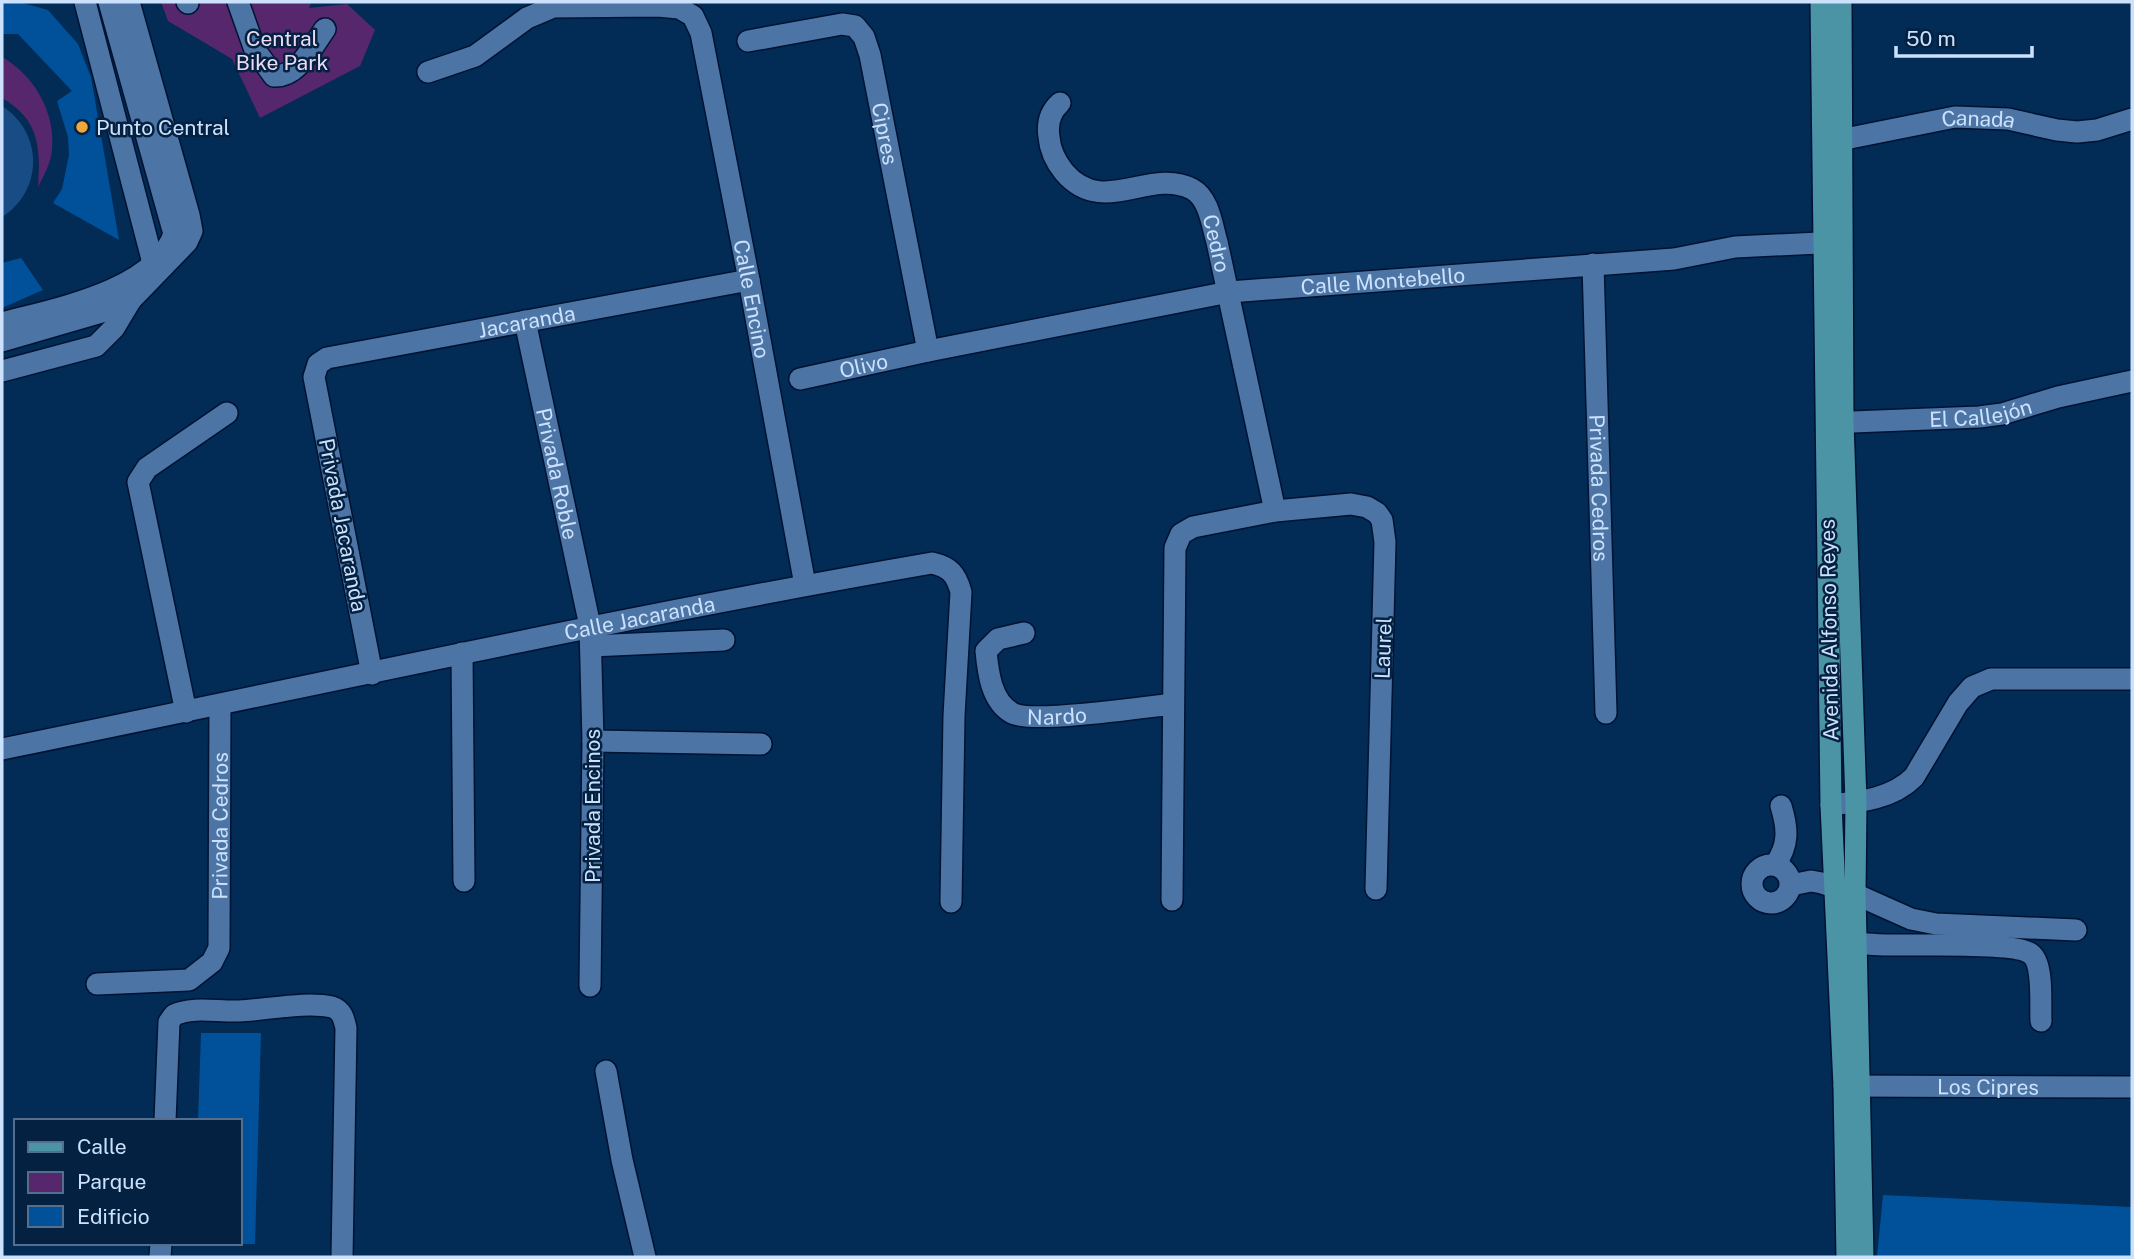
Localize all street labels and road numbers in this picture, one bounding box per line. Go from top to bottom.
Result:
street label: Cipres [867,100,904,167]
street label: Canada [1939,105,2018,133]
street label: Cedro [1198,211,1236,275]
street label: Calle Encino [729,237,776,360]
street label: Calle Montebello [1300,262,1466,299]
street label: Jacaranda [476,300,577,342]
street label: Olivo [837,348,890,383]
street label: El Callejón [1929,393,2035,431]
street label: Privada Roble [531,405,584,542]
street label: Privada Cedros [1585,414,1614,562]
street label: Privada Jacaranda [314,436,372,614]
street label: Avenida Alfonso Reyes [1815,519,1843,741]
street label: Calle Jacaranda [562,591,717,645]
street label: Laurel [1369,617,1397,679]
street label: Nardo [1027,702,1088,729]
street label: Privada Encinos [580,729,605,883]
street label: Privada Cedros [207,752,232,900]
street label: Los Cipres [1937,1074,2039,1099]

